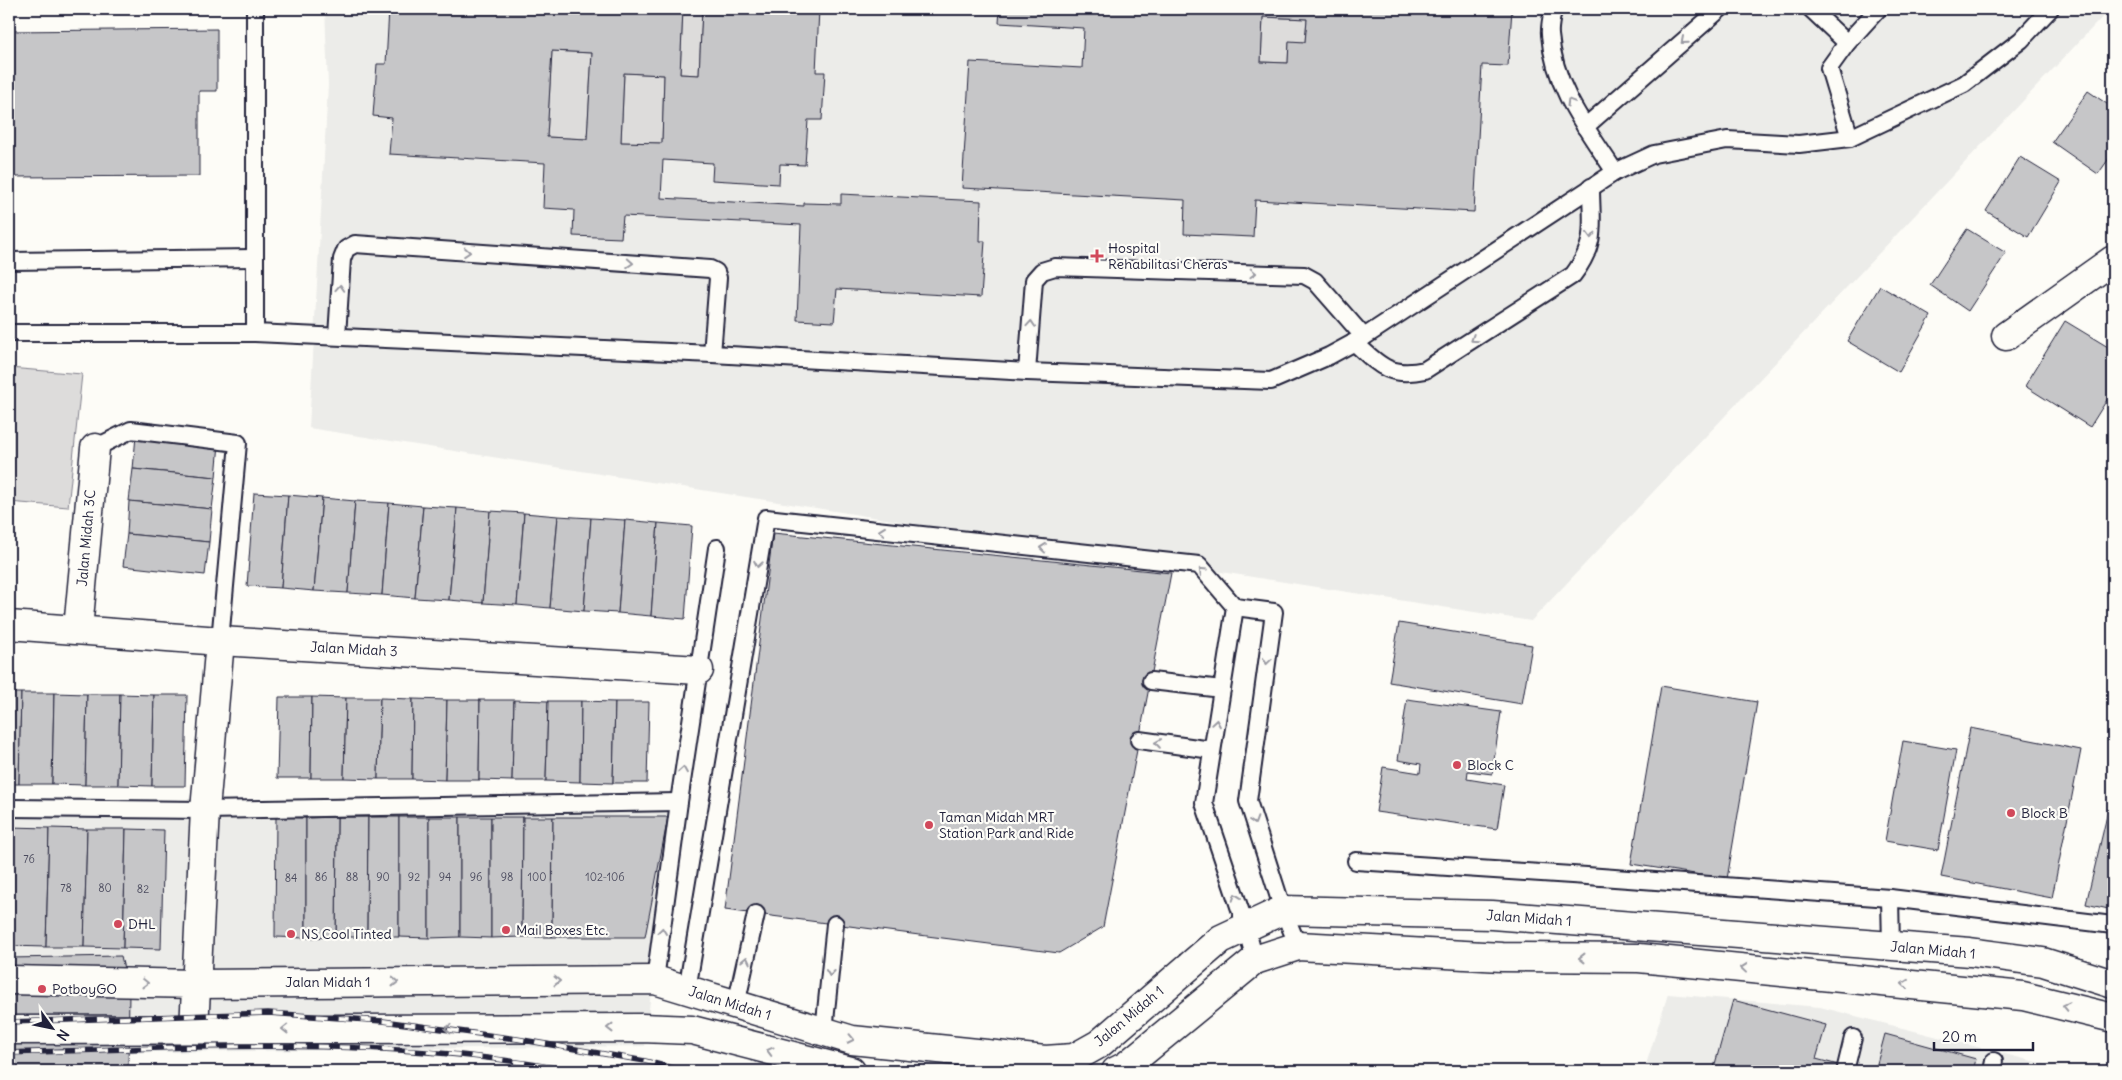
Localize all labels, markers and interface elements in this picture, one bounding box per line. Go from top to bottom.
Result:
one-way arrow [1680,35,1689,44]
one-way arrow [1567,98,1577,107]
one-way arrow [1586,232,1596,240]
place label: Hospital Rehabilitasi Cheras [1108,239,1228,273]
one-way arrow [464,246,472,257]
marker: Hospital Rehabilitasi Cheras [1090,249,1104,263]
one-way arrow [626,258,634,269]
one-way arrow [1250,268,1257,278]
one-way arrow [334,284,345,292]
one-way arrow [1025,320,1036,328]
one-way arrow [1470,332,1479,342]
street label: Jalan Midah 3C [73,489,99,587]
one-way arrow [877,526,885,537]
one-way arrow [1039,543,1047,554]
one-way arrow [754,559,764,568]
one-way arrow [1199,567,1208,576]
street label: Jalan Midah 3 [310,638,398,660]
one-way arrow [1263,656,1273,665]
one-way arrow [1211,719,1221,727]
one-way arrow [1154,738,1163,748]
place label: Block C [1467,756,1514,774]
marker: Block C [1451,759,1463,771]
one-way arrow [678,766,688,775]
place label: Block B [2021,804,2068,822]
marker: Block B [2005,807,2017,819]
place label: Taman Midah MRT Station Park and Ride [939,808,1074,842]
one-way arrow [1248,816,1258,824]
marker: Taman Midah MRT Station Park and Ride [923,819,935,831]
house number: 76 [23,852,35,866]
house number: 86 [315,870,327,884]
house number: 88 [346,870,358,884]
house number: 90 [376,870,390,884]
house number: 92 [408,870,420,884]
house number: 94 [439,870,451,884]
house number: 96 [470,870,482,884]
house number: 98 [501,870,513,884]
house number: 100 [528,870,546,884]
house number: 102-106 [585,870,625,884]
house number: 84 [285,871,297,885]
house number: 78 [60,881,72,895]
house number: 80 [98,881,112,895]
house number: 82 [137,882,149,896]
one-way arrow [1232,893,1242,901]
street label: Jalan Midah 1 [1486,906,1572,930]
place label: DHL [128,915,156,933]
marker: DHL [112,918,124,930]
place label: Mail Boxes Etc. [516,921,608,939]
marker: Mail Boxes Etc. [500,924,512,936]
place label: NS Cool Tinted [301,925,392,943]
one-way arrow [656,927,666,936]
marker: NS Cool Tinted [285,928,297,940]
street label: Jalan Midah 1 [1890,937,1976,963]
one-way arrow [1577,953,1585,963]
one-way arrow [740,955,751,964]
one-way arrow [1739,963,1747,974]
one-way arrow [825,969,836,977]
street label: Jalan Midah 1 [285,973,371,991]
one-way arrow [554,976,562,986]
one-way arrow [141,977,149,988]
one-way arrow [392,977,399,987]
one-way arrow [1901,979,1909,990]
place label: PotboyGO [52,980,117,998]
street label: Jalan Midah 1 [687,982,773,1024]
street label: Jalan Midah 1 [1091,982,1167,1050]
marker: PotboyGO [36,983,48,995]
one-way arrow [2062,1001,2071,1012]
north arrow [28,1002,78,1052]
scale bar [1934,1020,2033,1052]
one-way arrow [606,1023,614,1033]
one-way arrow [281,1024,288,1034]
one-way arrow [443,1024,451,1034]
text: N [53,1026,73,1044]
text: 20 m [1942,1027,1977,1046]
one-way arrow [847,1033,856,1044]
one-way arrow [765,1046,774,1057]

